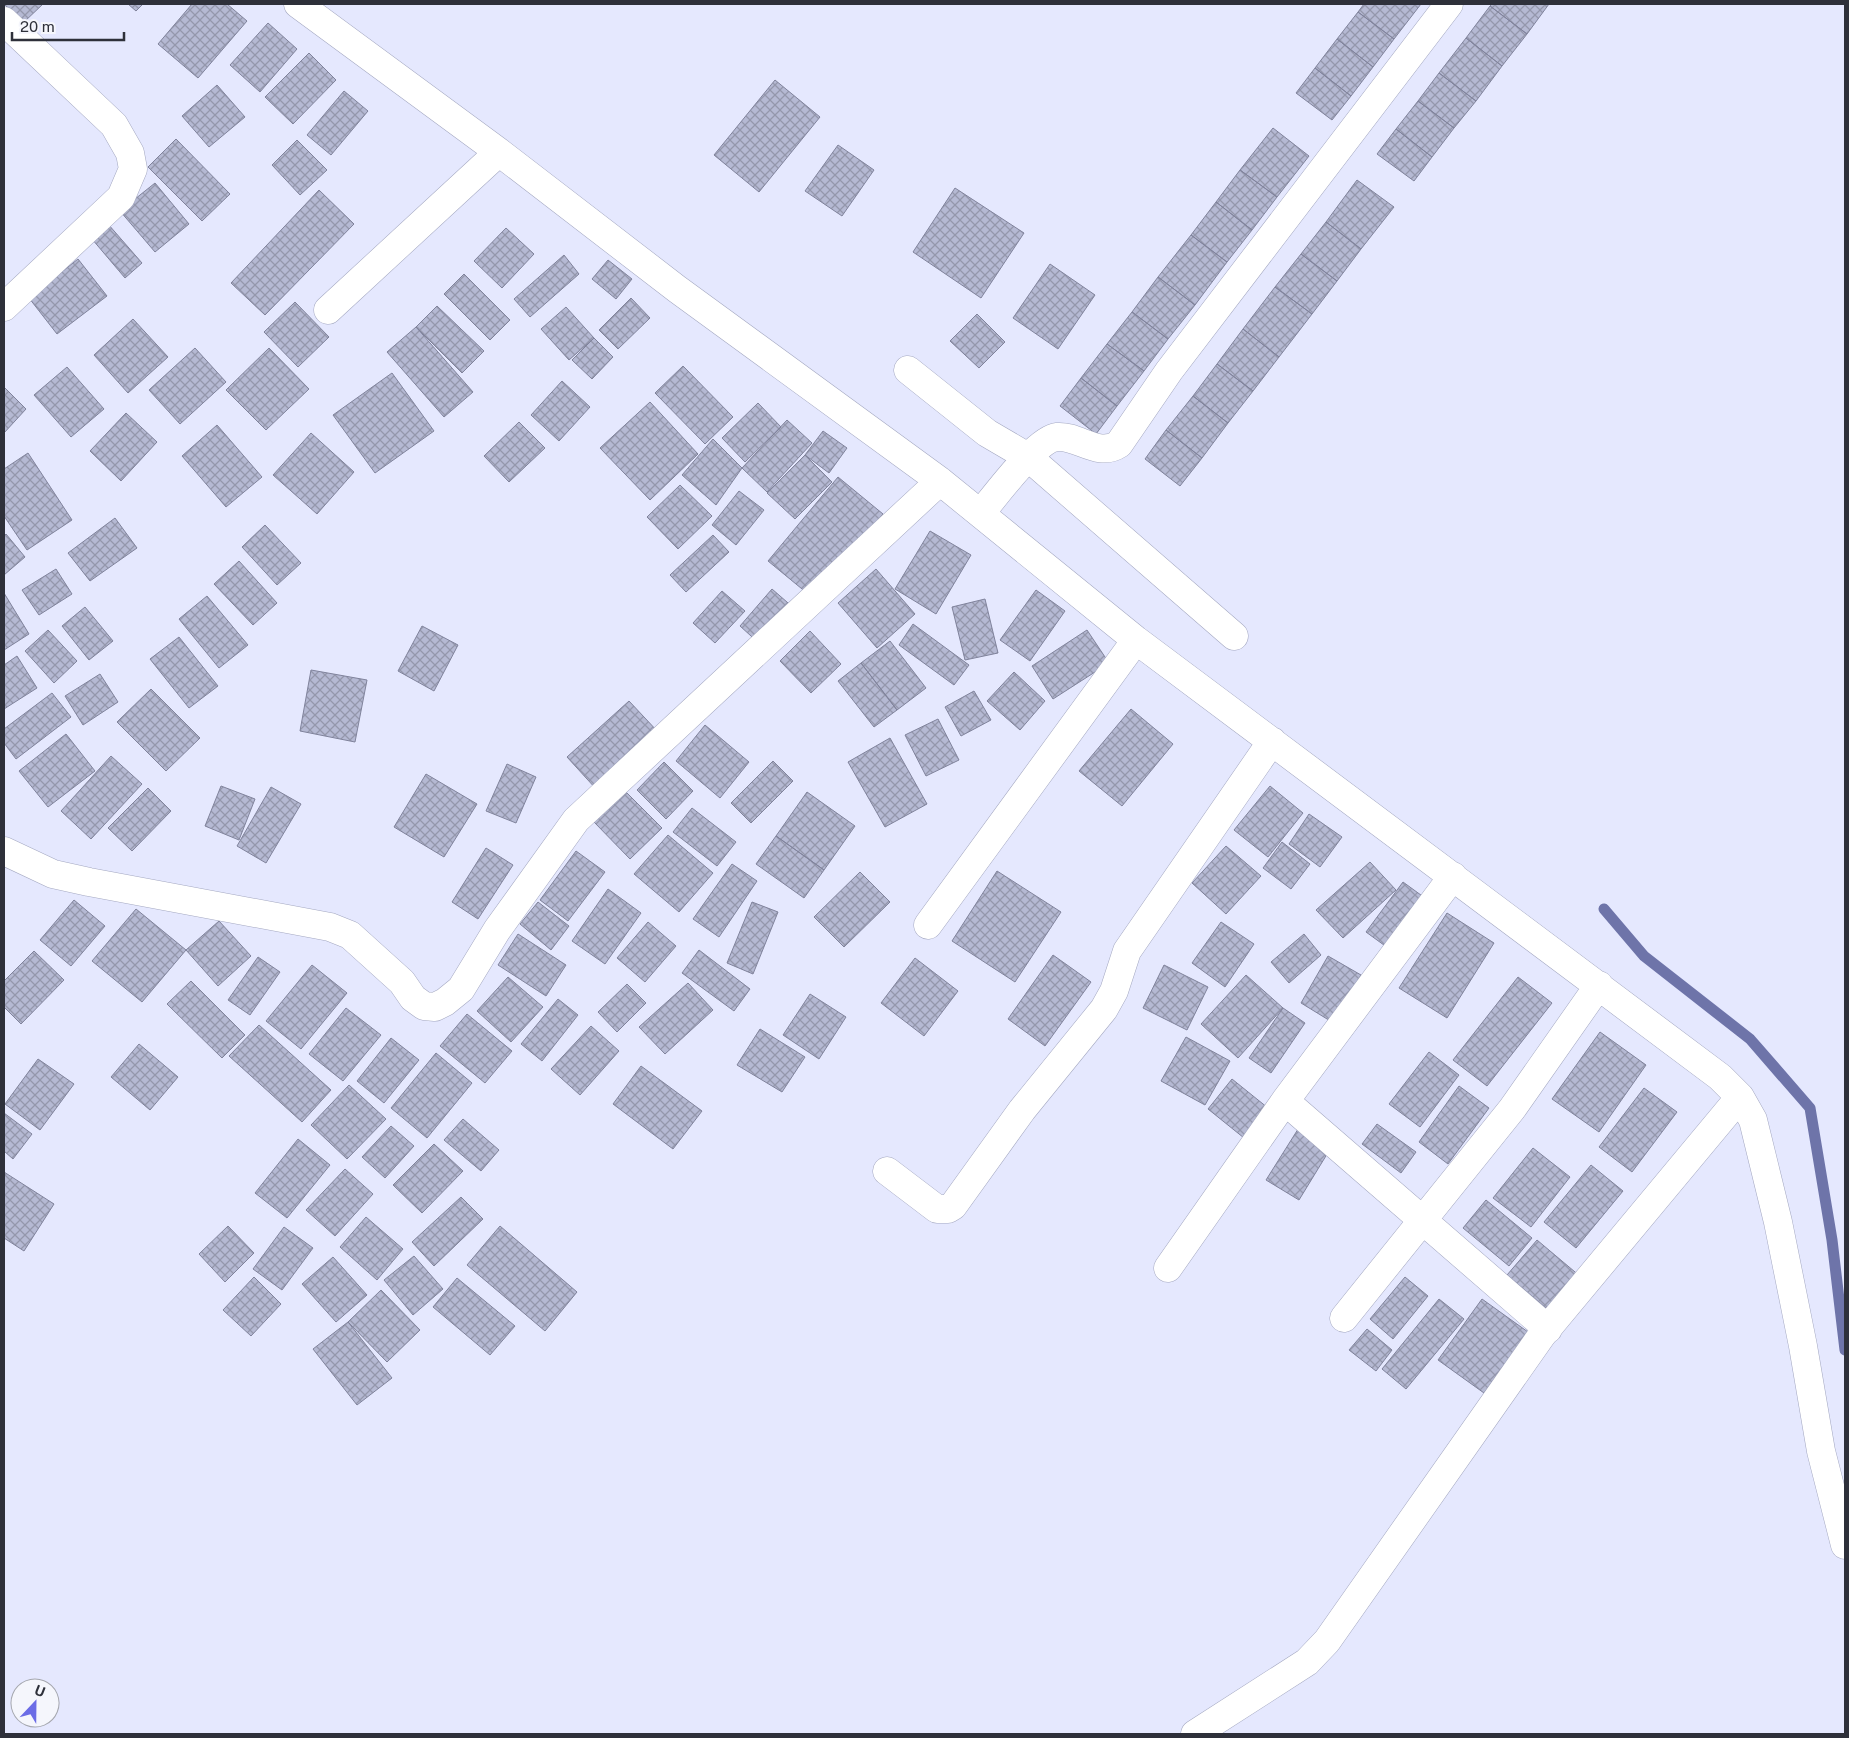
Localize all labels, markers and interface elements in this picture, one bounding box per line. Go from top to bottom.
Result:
scale bar [12,10,125,42]
text: 20 m [20,18,55,35]
north arrow [10,1678,60,1728]
text: U [32,1682,48,1700]

